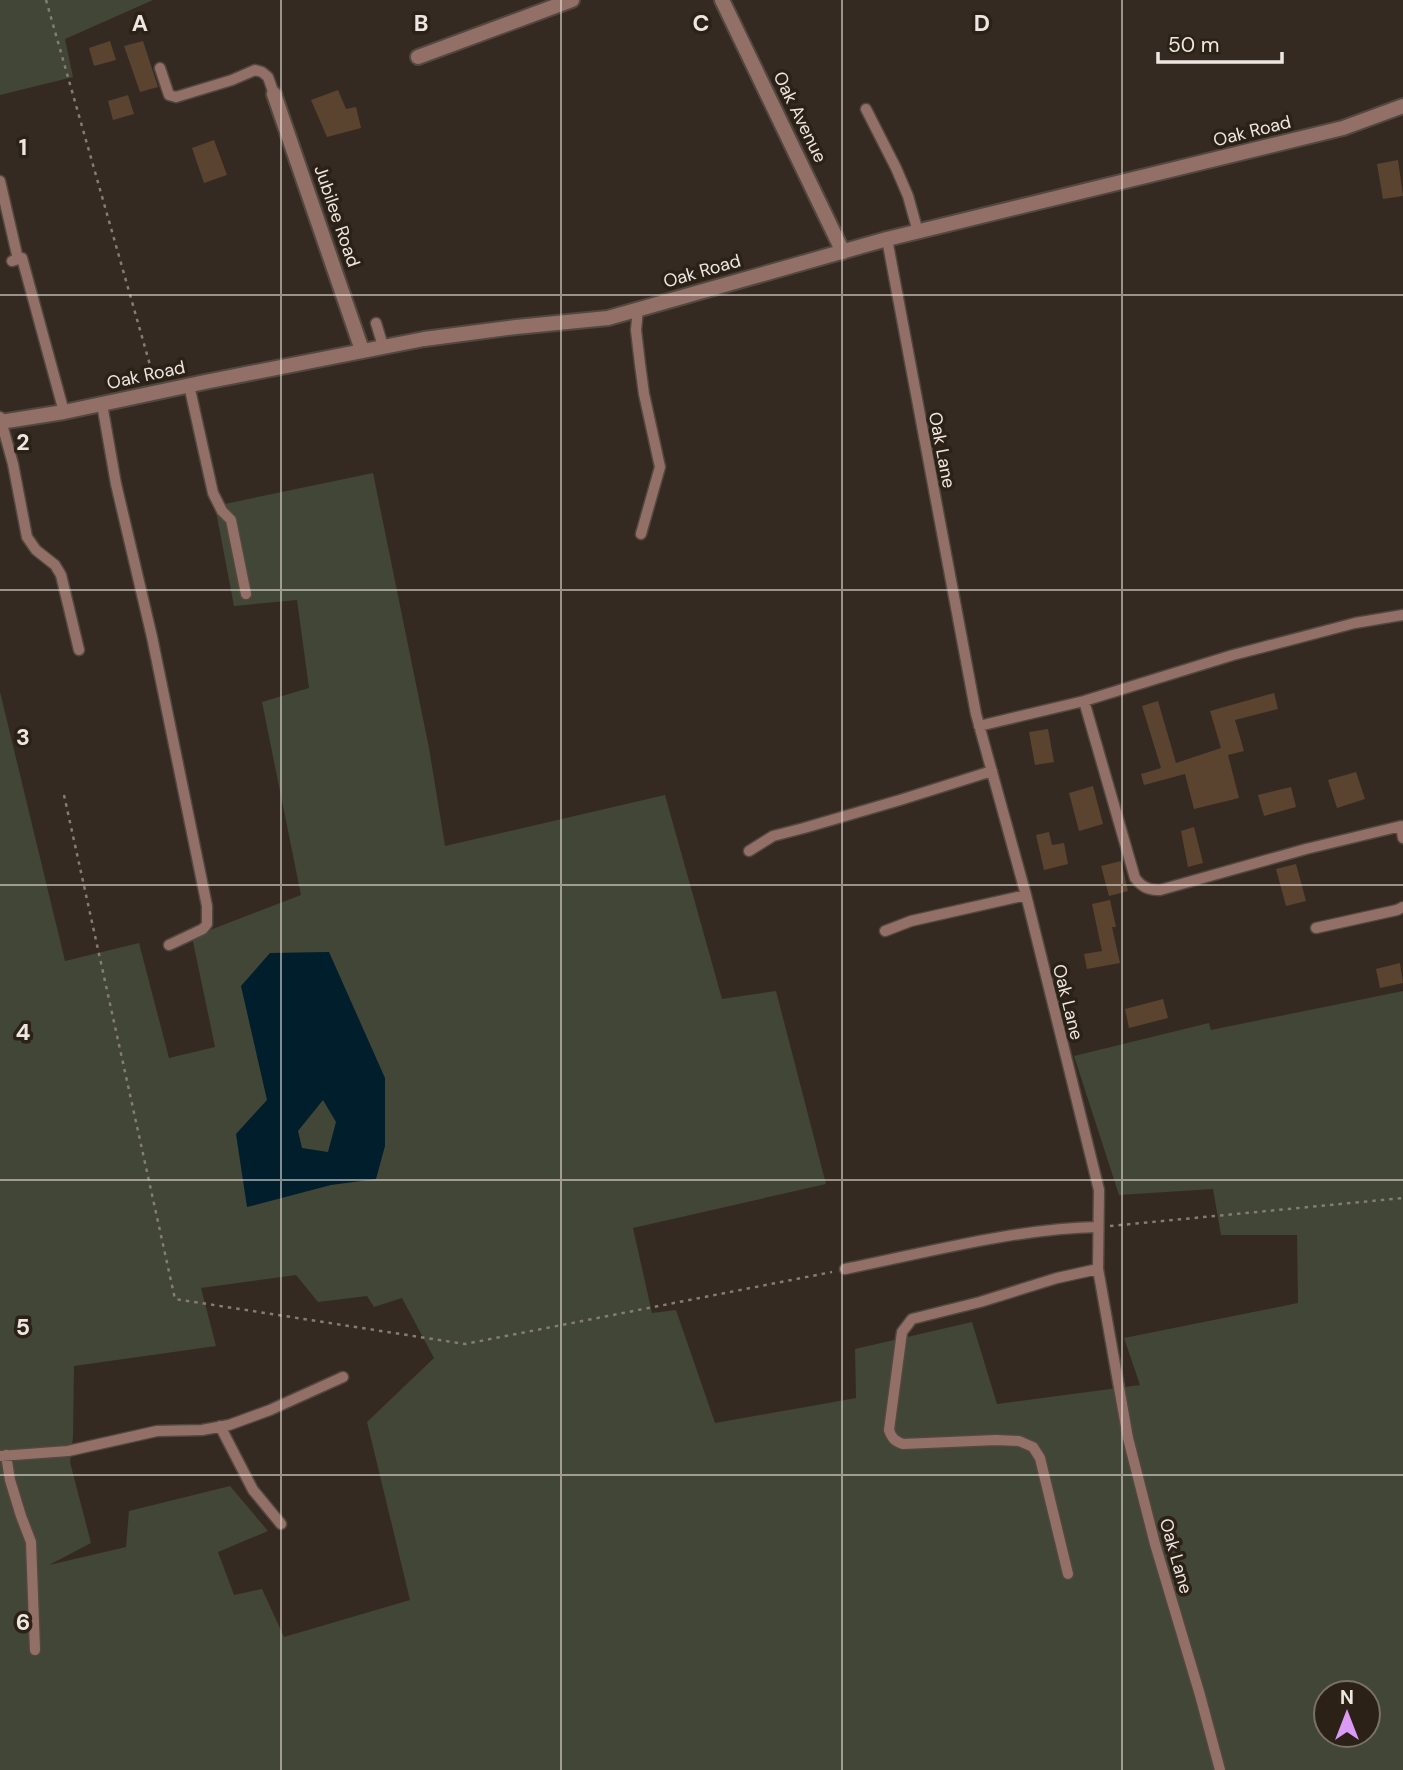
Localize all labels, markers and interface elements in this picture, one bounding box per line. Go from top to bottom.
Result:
text: A [132,8,148,38]
text: B [414,8,428,38]
text: C [693,8,709,38]
text: D [974,8,990,38]
scale bar [1158,21,1282,65]
text: 50 m [1168,31,1219,59]
street label: Oak Avenue [768,67,832,167]
street label: Oak Road [1211,110,1293,152]
text: 1 [19,132,27,162]
street label: Jubilee Road [308,162,366,270]
street label: Oak Road [660,249,744,293]
street label: Oak Road [105,355,187,395]
street label: Oak Lane [923,410,961,490]
text: 2 [16,427,30,457]
text: 3 [16,722,30,752]
street label: Oak Lane [1047,962,1089,1042]
text: 4 [16,1017,31,1047]
text: 5 [16,1312,30,1342]
street label: Oak Lane [1154,1515,1198,1597]
text: 6 [16,1607,30,1637]
north arrow [1312,1679,1382,1749]
text: N [1340,1685,1354,1710]

